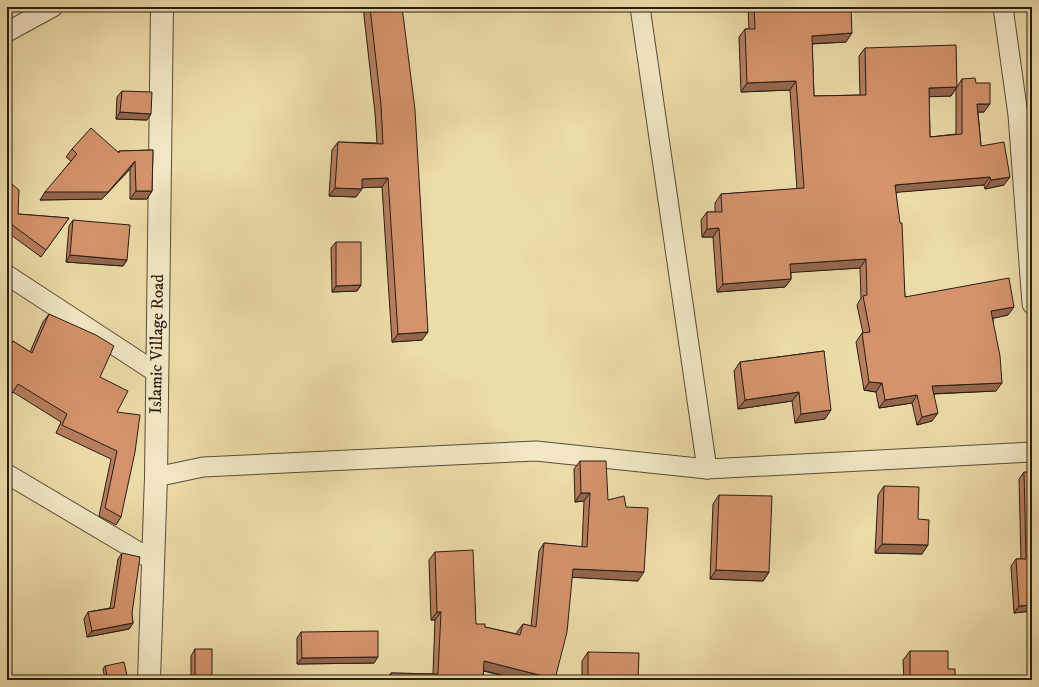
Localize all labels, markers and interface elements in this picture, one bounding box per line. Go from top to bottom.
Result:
street label: Islamic Village Road [145,273,169,414]

